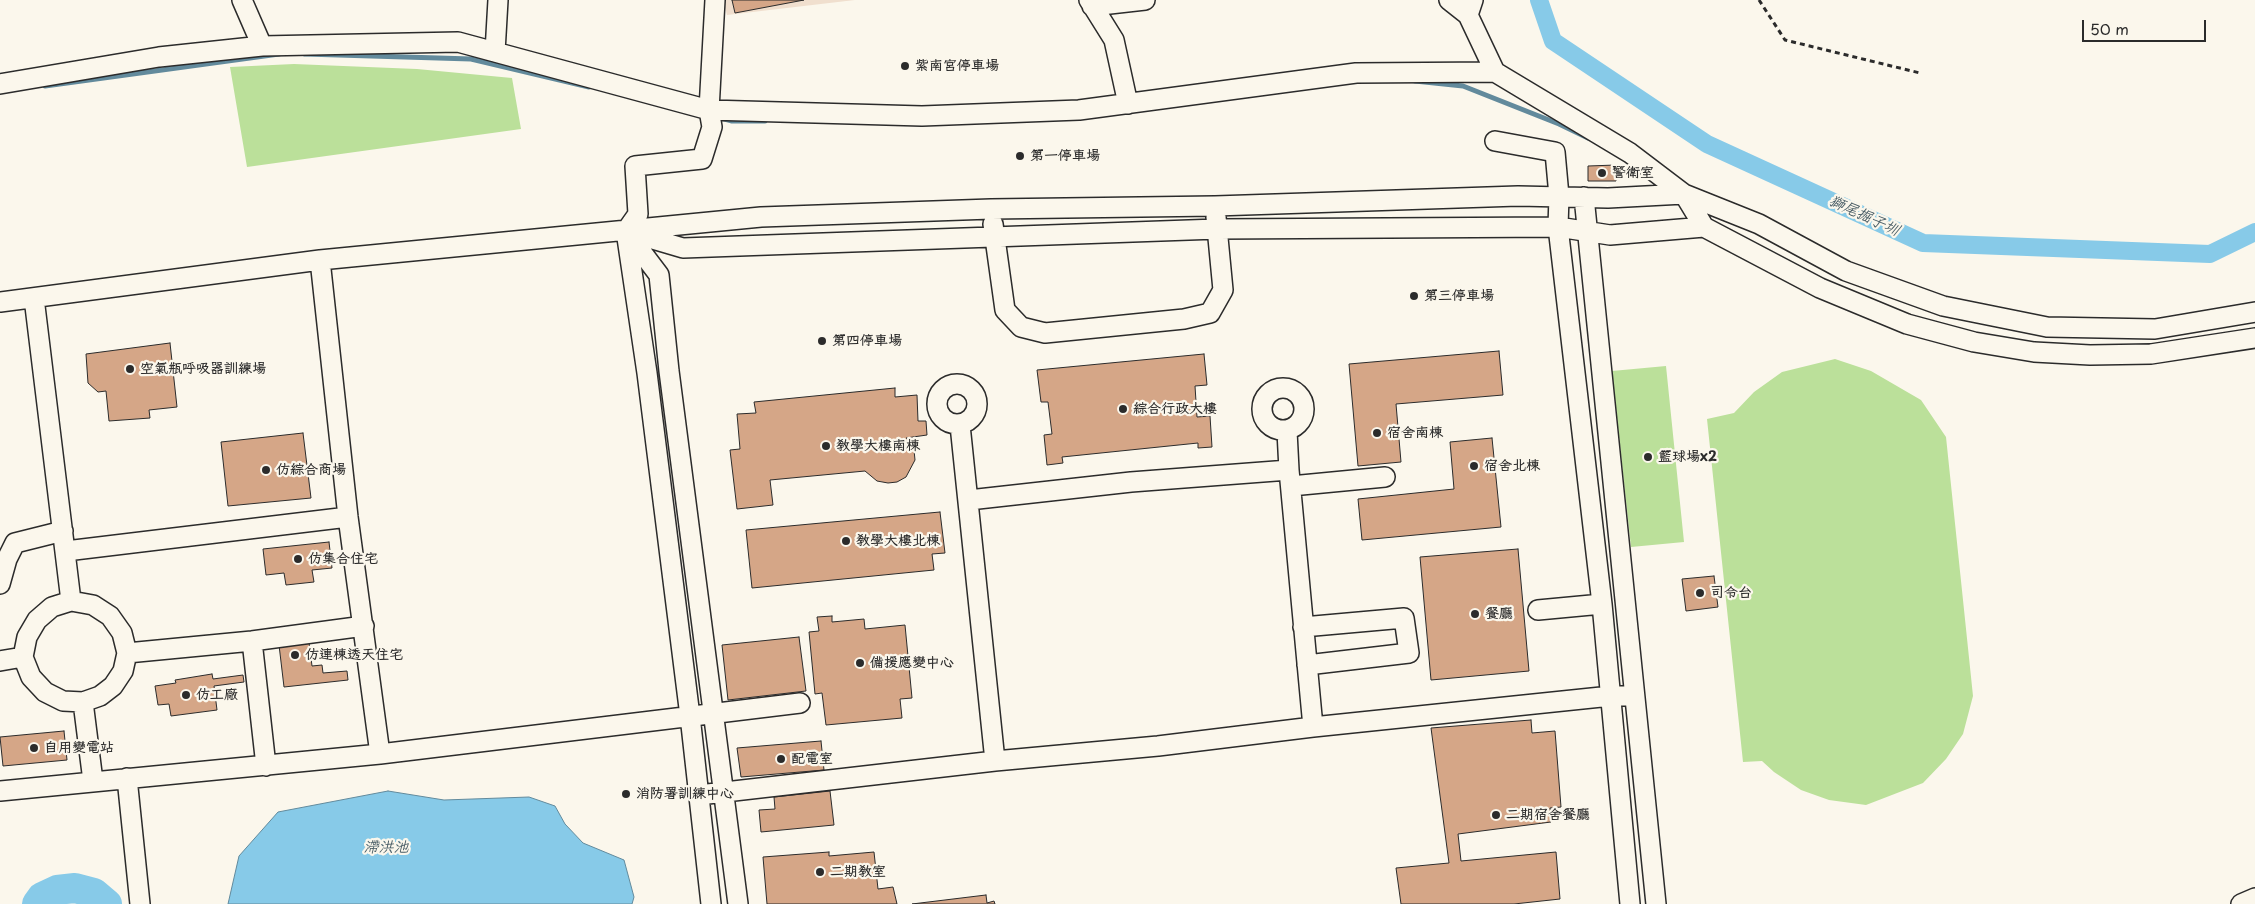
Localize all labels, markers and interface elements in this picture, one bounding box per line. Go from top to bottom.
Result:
scale bar [2085,10,2209,42]
text: 50 m [2090,17,2129,40]
place label: 紫南宮停車場 [915,58,999,74]
marker: 紫南宮停車場 [899,60,911,72]
place label: 第一停車場 [1030,148,1100,164]
marker: 第一停車場 [1014,150,1026,162]
place label: 警衛室 [1612,165,1654,181]
marker: 警衛室 [1596,167,1608,179]
water label: 獅尾掘子圳 [1826,192,1902,240]
place label: 第三停車場 [1424,288,1494,304]
marker: 第三停車場 [1408,290,1420,302]
place label: 第四停車場 [832,333,902,349]
marker: 第四停車場 [816,335,828,347]
place label: 空氣瓶呼吸器訓練場 [140,361,266,377]
marker: 空氣瓶呼吸器訓練場 [124,363,136,375]
place label: 綜合行政大樓 [1133,401,1217,417]
marker: 綜合行政大樓 [1117,403,1129,415]
place label: 宿舍南棟 [1387,425,1443,441]
marker: 宿舍南棟 [1371,427,1383,439]
place label: 教學大樓南棟 [836,438,920,454]
marker: 教學大樓南棟 [820,440,832,452]
place label: 籃球場x2 [1658,449,1717,465]
marker: 籃球場x2 [1642,451,1654,463]
place label: 宿舍北棟 [1484,458,1540,474]
marker: 宿舍北棟 [1468,460,1480,472]
place label: 仿綜合商場 [276,462,346,478]
marker: 仿綜合商場 [260,464,272,476]
place label: 教學大樓北棟 [856,533,940,549]
marker: 教學大樓北棟 [840,535,852,547]
place label: 仿集合住宅 [308,551,378,567]
marker: 仿集合住宅 [292,553,304,565]
place label: 司令台 [1710,585,1752,601]
marker: 司令台 [1694,587,1706,599]
place label: 餐廳 [1485,606,1513,622]
marker: 餐廳 [1469,608,1481,620]
place label: 仿連棟透天住宅 [305,647,403,663]
marker: 仿連棟透天住宅 [289,649,301,661]
place label: 備援應變中心 [870,655,954,671]
marker: 備援應變中心 [854,657,866,669]
place label: 仿工廠 [196,687,238,703]
marker: 仿工廠 [180,689,192,701]
place label: 自用變電站 [44,740,114,756]
marker: 自用變電站 [28,742,40,754]
place label: 配電室 [791,751,833,767]
marker: 配電室 [775,753,787,765]
place label: 消防署訓練中心 [636,786,734,802]
marker: 消防署訓練中心 [620,788,632,800]
place label: 二期宿舍餐廳 [1506,807,1590,823]
marker: 二期宿舍餐廳 [1490,809,1502,821]
water label: 滯洪池 [364,839,408,857]
place label: 二期教室 [830,864,886,880]
marker: 二期教室 [814,866,826,878]

